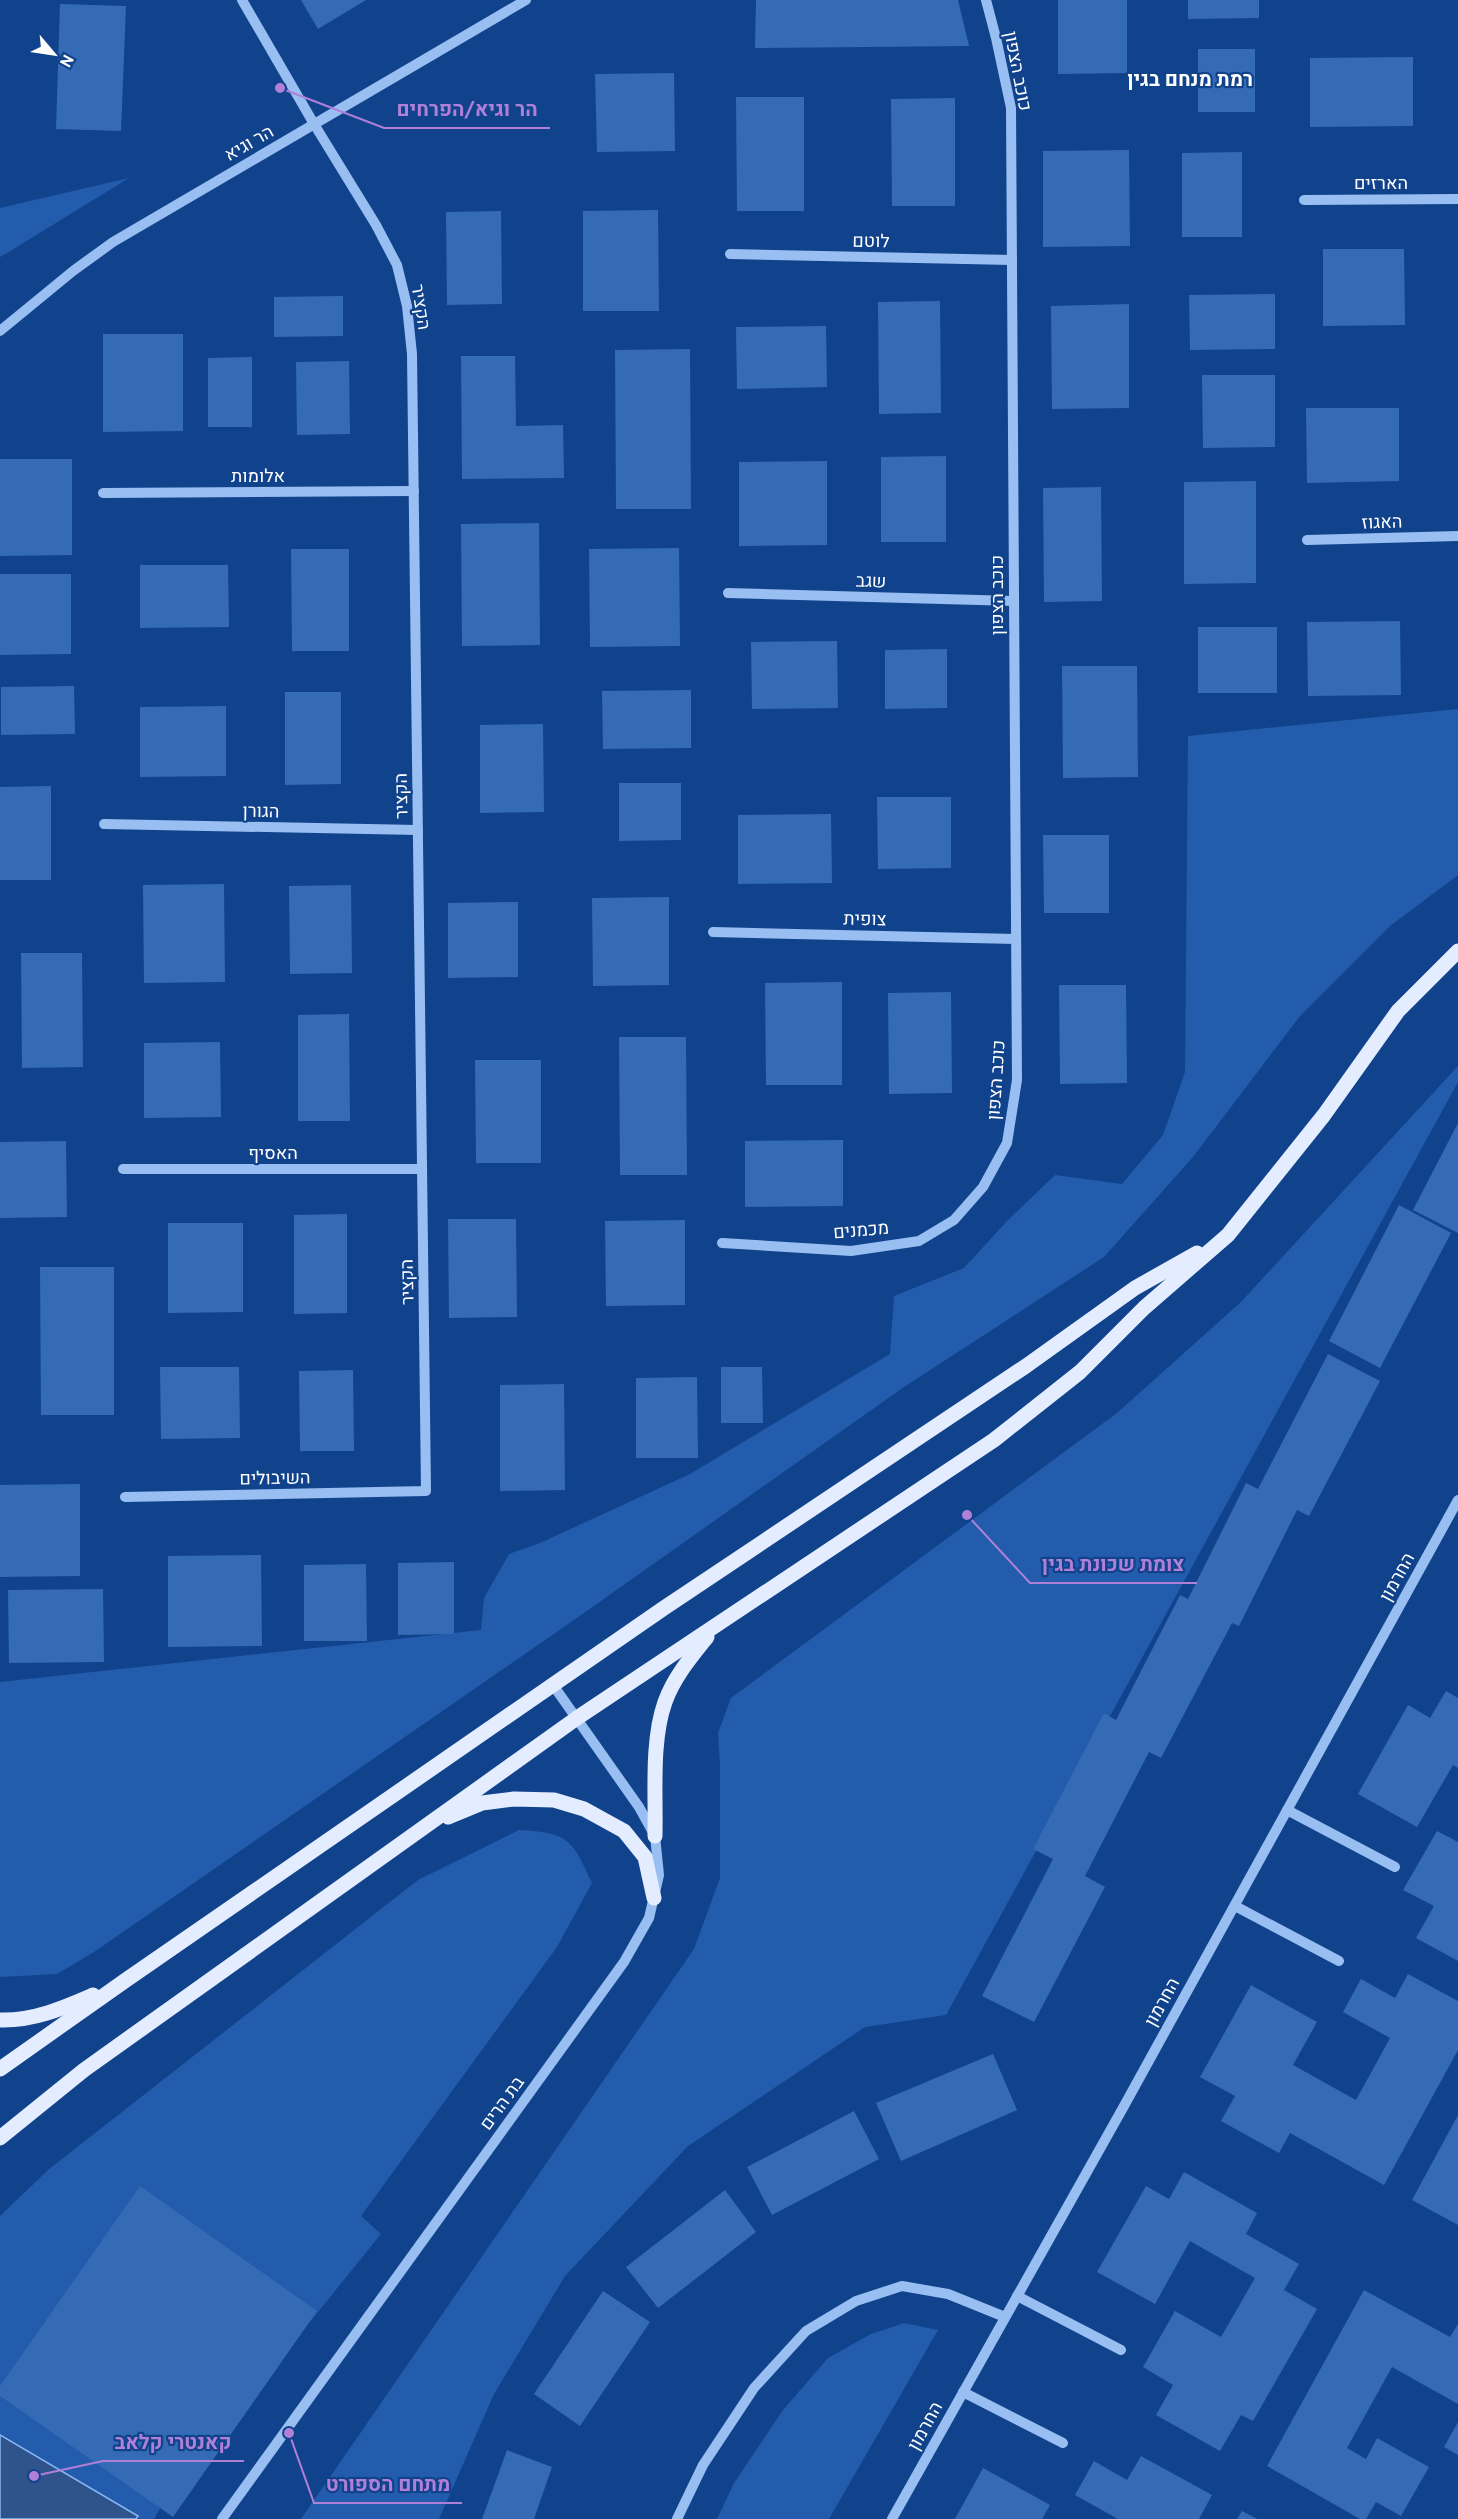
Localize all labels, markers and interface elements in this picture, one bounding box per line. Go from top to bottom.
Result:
north arrow [24,24,84,84]
street label: כוכב הצפון [998,30,1036,113]
text: N [54,50,77,70]
district label: רמת מנחם בגין [1127,68,1253,94]
callout: הר וגיא/הפרחים [384,90,550,128]
text: הר וגיא/הפרחים [396,98,538,124]
street label: הר וגיא [221,121,278,167]
street label: הארזים [1354,173,1408,196]
street label: לוטם [852,231,890,254]
street label: הקציר [405,283,434,332]
street label: אלומות [231,466,285,489]
street label: האגוז [1361,511,1403,536]
street label: כוכב הצפון [987,555,1010,635]
street label: שגב [855,570,887,595]
street label: הקציר [391,773,414,819]
street label: הגורן [242,801,280,824]
street label: צופית [843,909,887,932]
street label: כוכב הצפון [983,1039,1012,1121]
street label: האסיף [248,1143,298,1166]
street label: מכמנים [832,1218,890,1245]
street label: הקציר [397,1259,420,1305]
street label: השיבולים [239,1467,311,1492]
callout: צומת שכונת בגין [1030,1545,1197,1583]
street label: החרמון [1376,1549,1421,1606]
text: צומת שכונת בגין [1042,1553,1184,1579]
street label: החרמון [1141,1974,1186,2031]
street label: בת הרים [476,2072,531,2135]
street label: החרמון [904,2398,949,2455]
callout: קאנטרי קלאב [103,2423,244,2461]
text: קאנטרי קלאב [115,2431,231,2457]
callout: מתחם הספורט [314,2465,462,2503]
text: מתחם הספורט [326,2473,450,2499]

